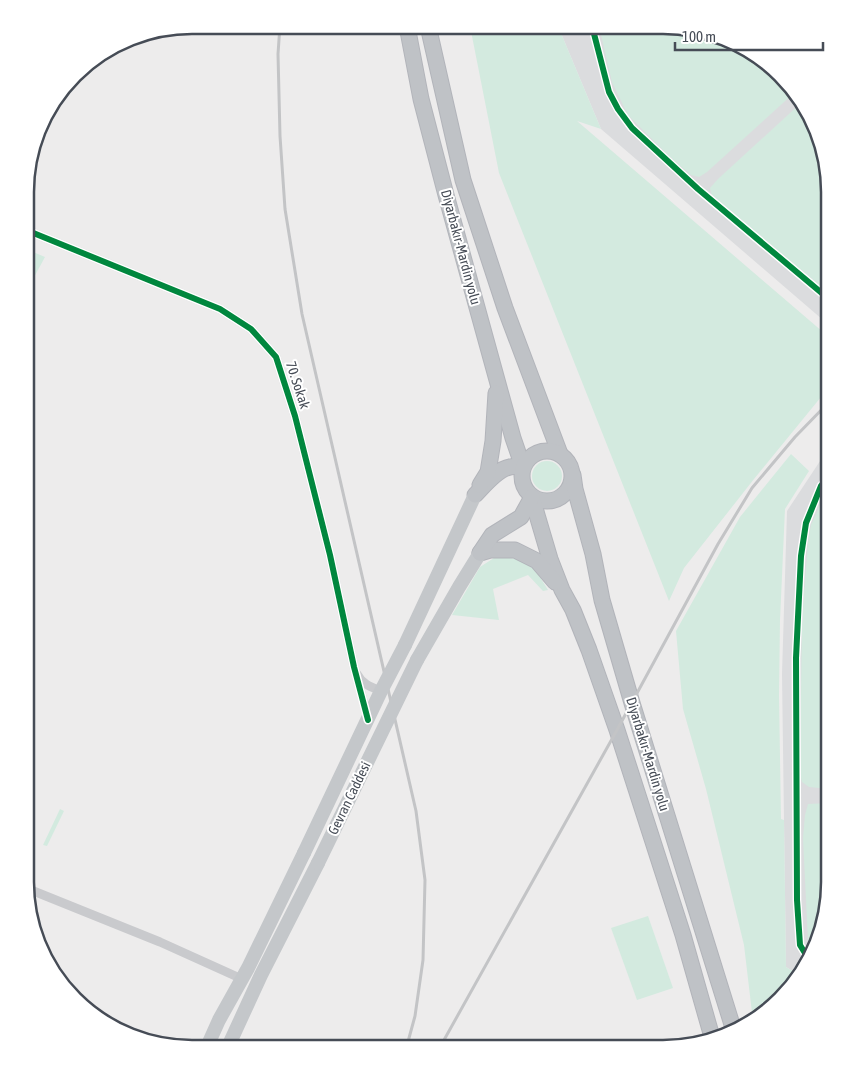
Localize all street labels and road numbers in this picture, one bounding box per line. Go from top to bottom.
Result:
street label: Diyarbakır-Mardin yolu [438,188,484,306]
street label: 70. Sokak [283,359,313,411]
street label: Diyarbakır-Mardin yolu [623,695,673,813]
street label: Gevran Caddesi [324,759,374,837]

